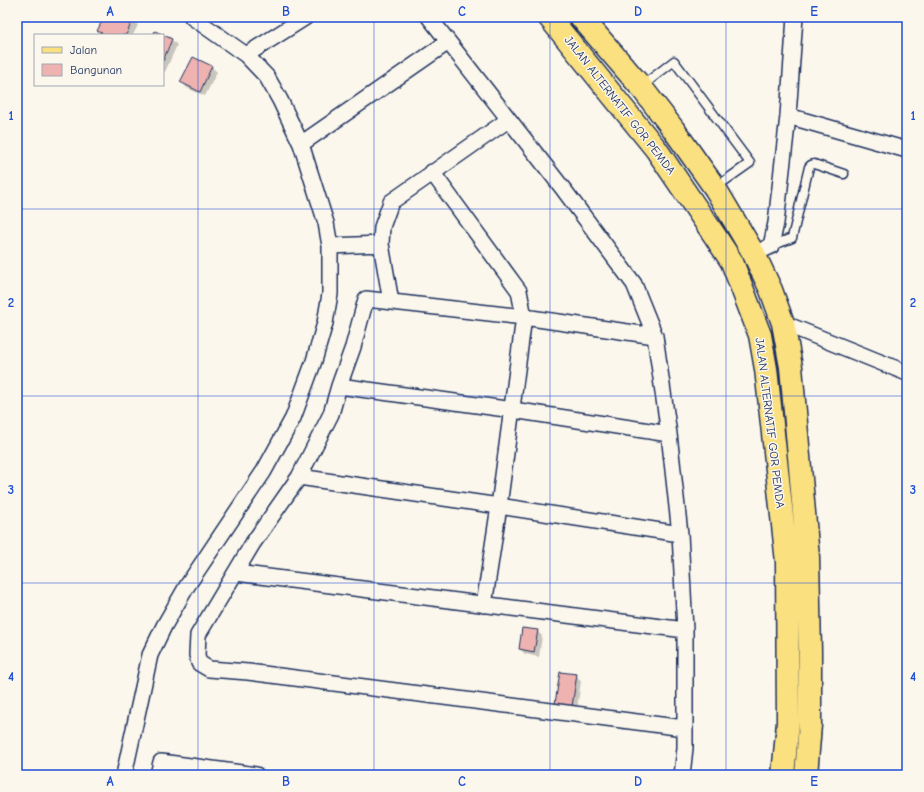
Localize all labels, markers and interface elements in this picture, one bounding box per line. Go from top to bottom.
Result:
text: A [106,4,114,19]
text: B [282,4,290,19]
text: C [458,4,466,19]
text: D [634,4,642,19]
text: E [810,4,818,19]
street label: JALAN ALTERNATIF GOR PEMDA [562,33,678,177]
legend [34,34,164,86]
text: Jalan [70,43,97,57]
text: Bangunan [70,63,122,77]
text: 1 [8,108,14,123]
text: 1 [910,108,916,123]
text: 2 [8,295,14,310]
text: 2 [910,295,916,310]
street label: JALAN ALTERNATIF GOR PEMDA [753,337,787,509]
text: 3 [8,482,14,497]
text: 3 [910,482,916,497]
text: 4 [8,669,14,684]
text: 4 [910,669,916,684]
text: A [106,774,114,789]
text: B [282,774,290,789]
text: C [458,774,466,789]
text: D [634,774,642,789]
text: E [810,774,818,789]

